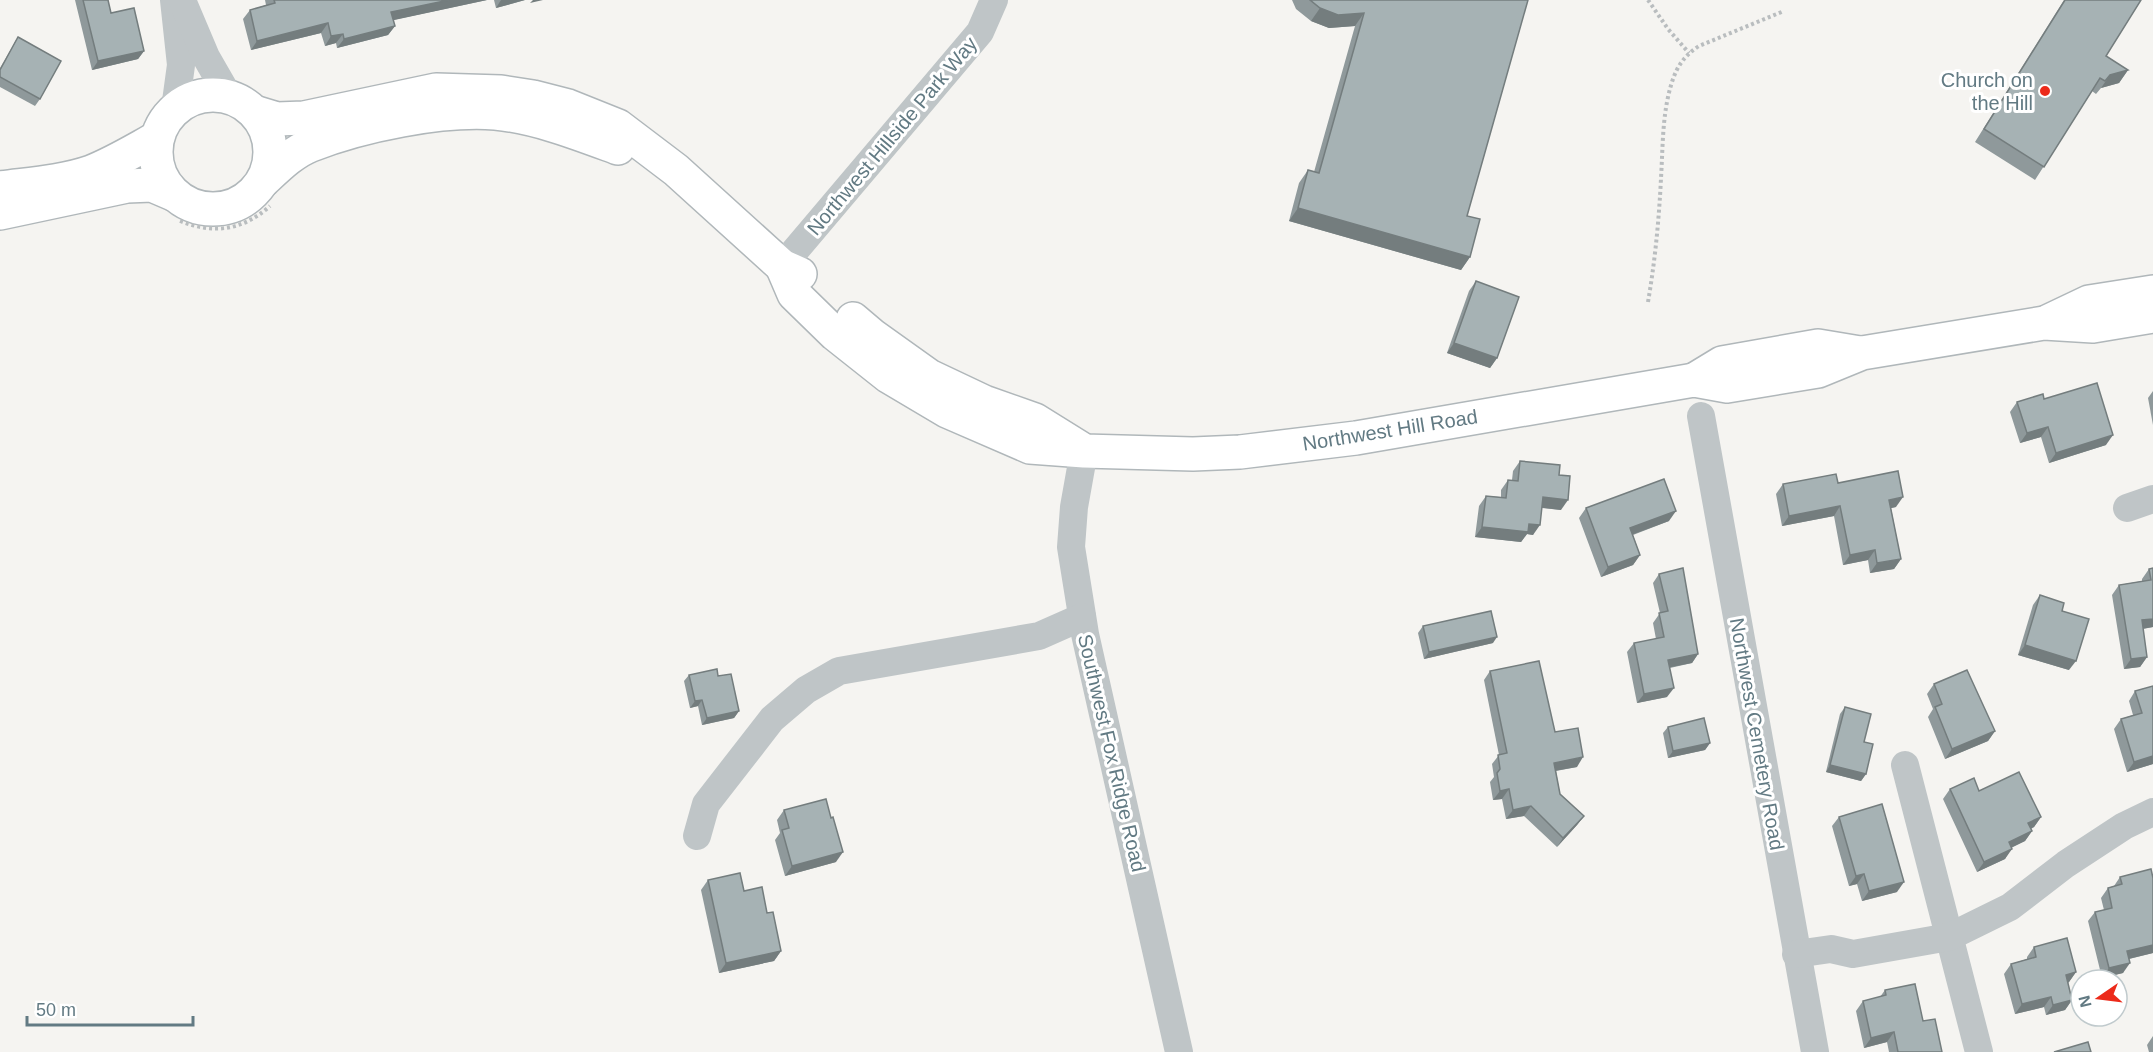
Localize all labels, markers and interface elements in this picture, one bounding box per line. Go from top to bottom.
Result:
street label: Northwest Hillside Park Way [803,33,981,239]
place label: Church on the Hill [1941,69,2033,114]
marker: Church on the Hill [2038,84,2052,98]
street label: Northwest Hill Road [1301,405,1479,455]
street label: Northwest Cemetery Road [1726,616,1788,852]
street label: Southwest Fox Ridge Road [1074,632,1150,874]
north arrow [2069,968,2129,1028]
scale bar [27,989,194,1027]
text: N [2075,994,2095,1009]
text: 50 m [36,1000,76,1020]

